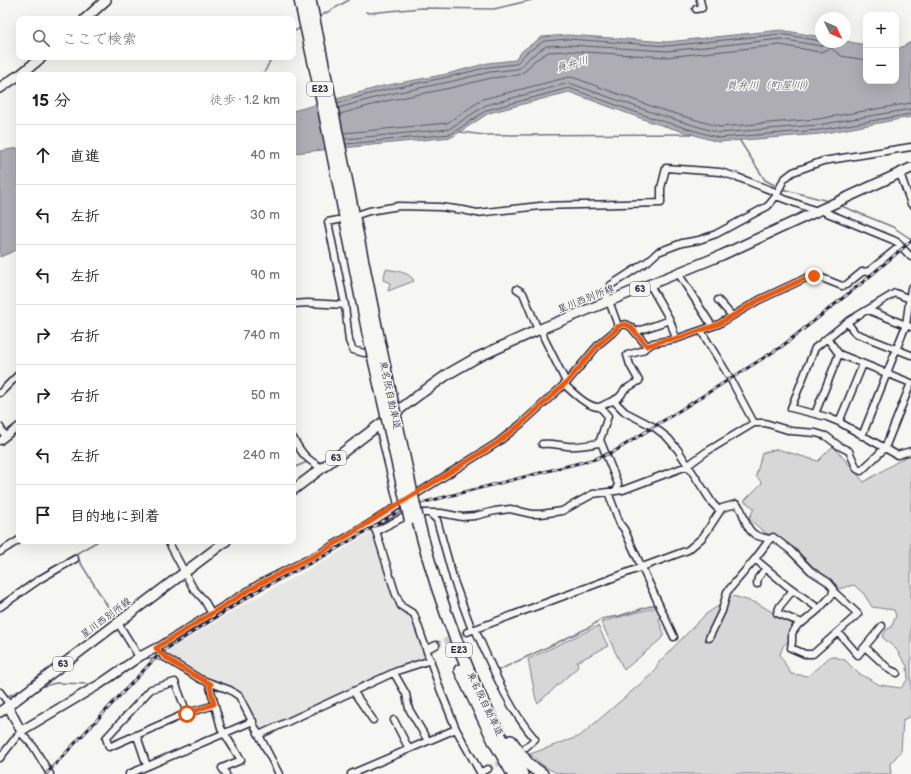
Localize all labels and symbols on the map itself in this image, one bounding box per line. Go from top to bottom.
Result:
north arrow [815,12,851,48]
water label: 員弁川 [554,53,590,75]
water label: 員弁川（町屋川） [726,79,814,92]
road number: E23 [307,82,333,96]
route end [805,267,823,285]
street label: 星川西別所線 [556,282,616,316]
road number: 63 [630,282,650,296]
street label: 東名阪自動車道 [377,360,403,430]
road number: 63 [326,451,346,465]
street label: 星川西別所線 [78,595,134,641]
road number: E23 [446,643,472,657]
road number: 63 [53,657,73,671]
street label: 東名阪自動車道 [464,670,506,738]
route start [178,705,196,723]

